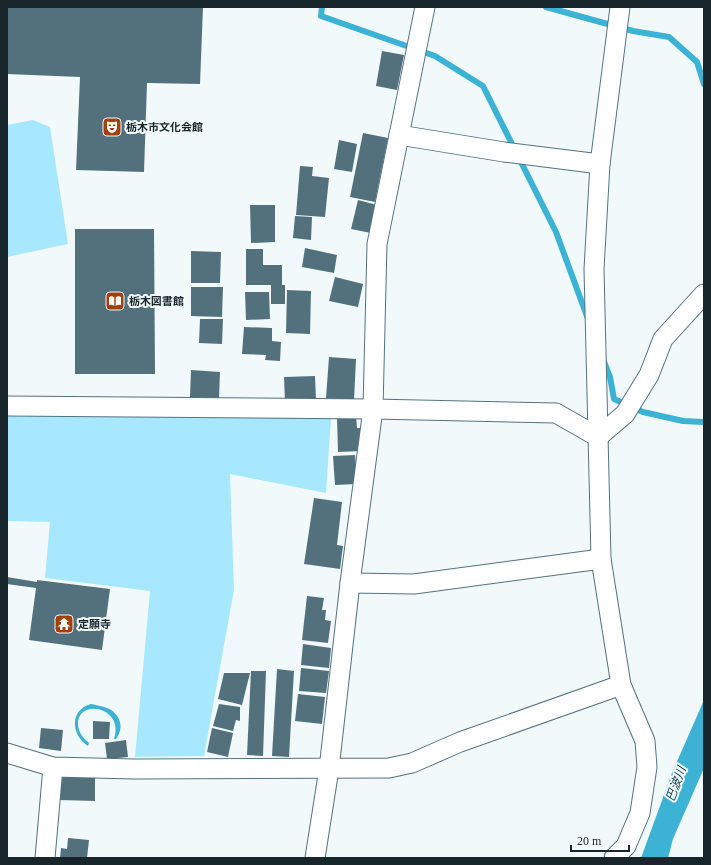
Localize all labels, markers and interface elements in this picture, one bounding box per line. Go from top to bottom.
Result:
theatre icon: 栃木市文化会館 [101,116,123,138]
place label: 栃木市文化会館 [126,121,203,133]
library icon: 栃木図書館 [104,290,126,312]
place label: 栃木図書館 [129,295,184,307]
temple icon: 定願寺 [53,613,75,635]
place label: 定願寺 [78,618,111,630]
water label: 巴波川 [663,763,689,803]
scale bar [571,827,629,853]
text: 20 m [577,834,602,848]

